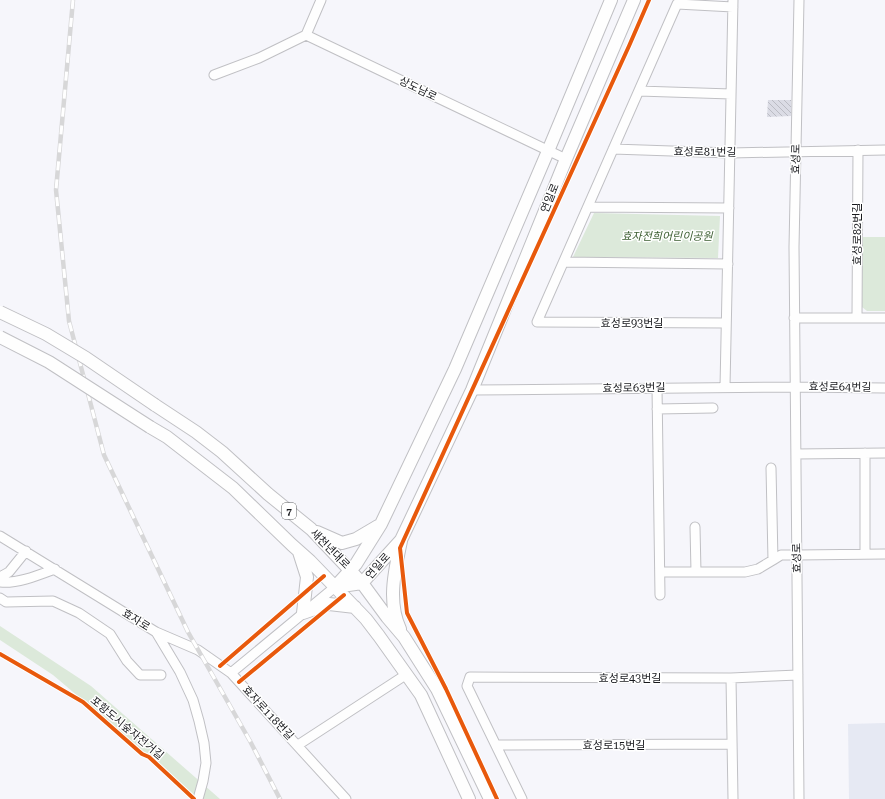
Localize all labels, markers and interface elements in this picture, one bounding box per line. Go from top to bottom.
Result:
street label: 상도남로 [397,74,439,104]
street label: 효성로 [789,144,803,174]
street label: 효성로81번길 [673,145,737,159]
street label: 연일로 [538,181,562,215]
street label: 효성로82번길 [851,203,864,265]
park label: 효자전희어린이공원 [621,230,713,243]
street label: 효성로93번길 [601,317,663,330]
street label: 효성로64번길 [808,380,872,394]
street label: 효성로63번길 [602,381,666,395]
road number: 7 [282,503,296,519]
street label: 새천년대로 [308,527,352,571]
street label: 효성로 [790,543,804,573]
street label: 연일로 [363,550,393,582]
street label: 효자로 [120,606,152,634]
street label: 효성로43번길 [599,672,661,685]
street label: 효자로118번길 [240,683,296,743]
street label: 포항도시숲자전거길 [88,694,166,762]
street label: 효성로15번길 [583,739,645,752]

